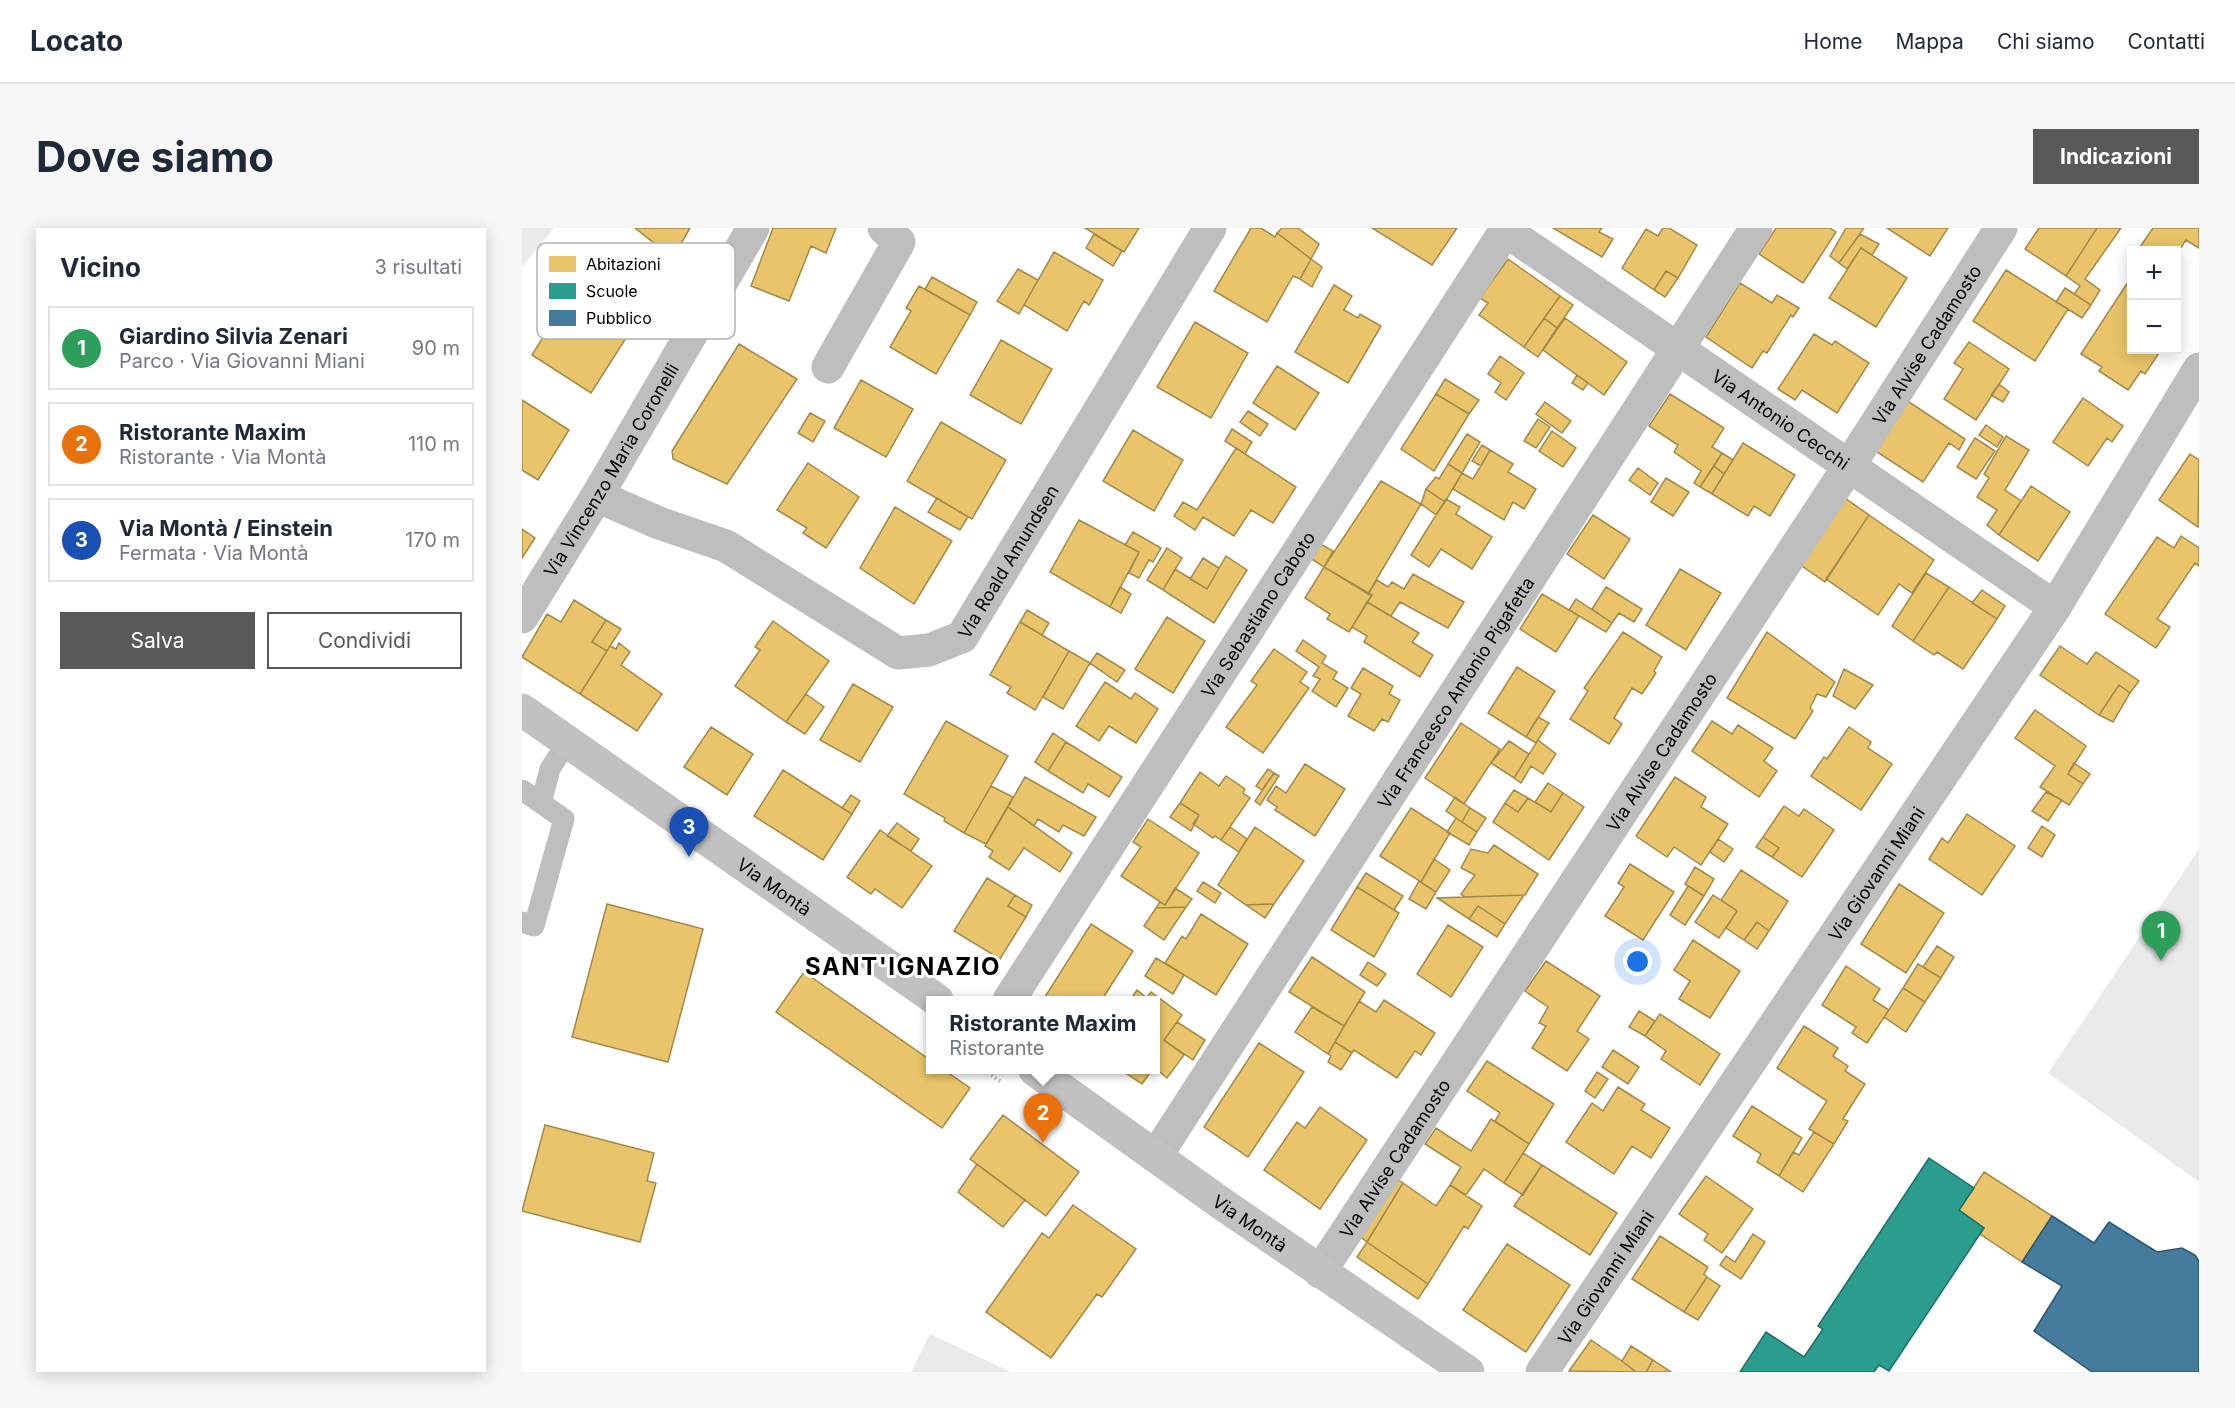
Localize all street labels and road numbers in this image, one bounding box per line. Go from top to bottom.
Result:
street label: Via Alvise Cadamosto [1868,261,1985,428]
street label: Via Vincenzo Maria Coronelli [539,359,683,580]
street label: Via Antonio Cecchi [1708,365,1853,474]
street label: Via Roald Amundsen [953,481,1062,642]
street label: Via Sebastiano Caboto [1197,527,1319,701]
street label: Via Francesco Antonio Pigafetta [1373,573,1538,812]
street label: Via Alvise Cadamosto [1602,669,1721,835]
street label: Via Giovanni Miani [1824,803,1929,945]
street label: Via Montà [733,853,816,920]
street label: Via Alvise Cadamosto [1335,1075,1454,1242]
street label: Via Montà [1209,1190,1291,1256]
street label: Via Giovanni Miani [1553,1206,1658,1348]

